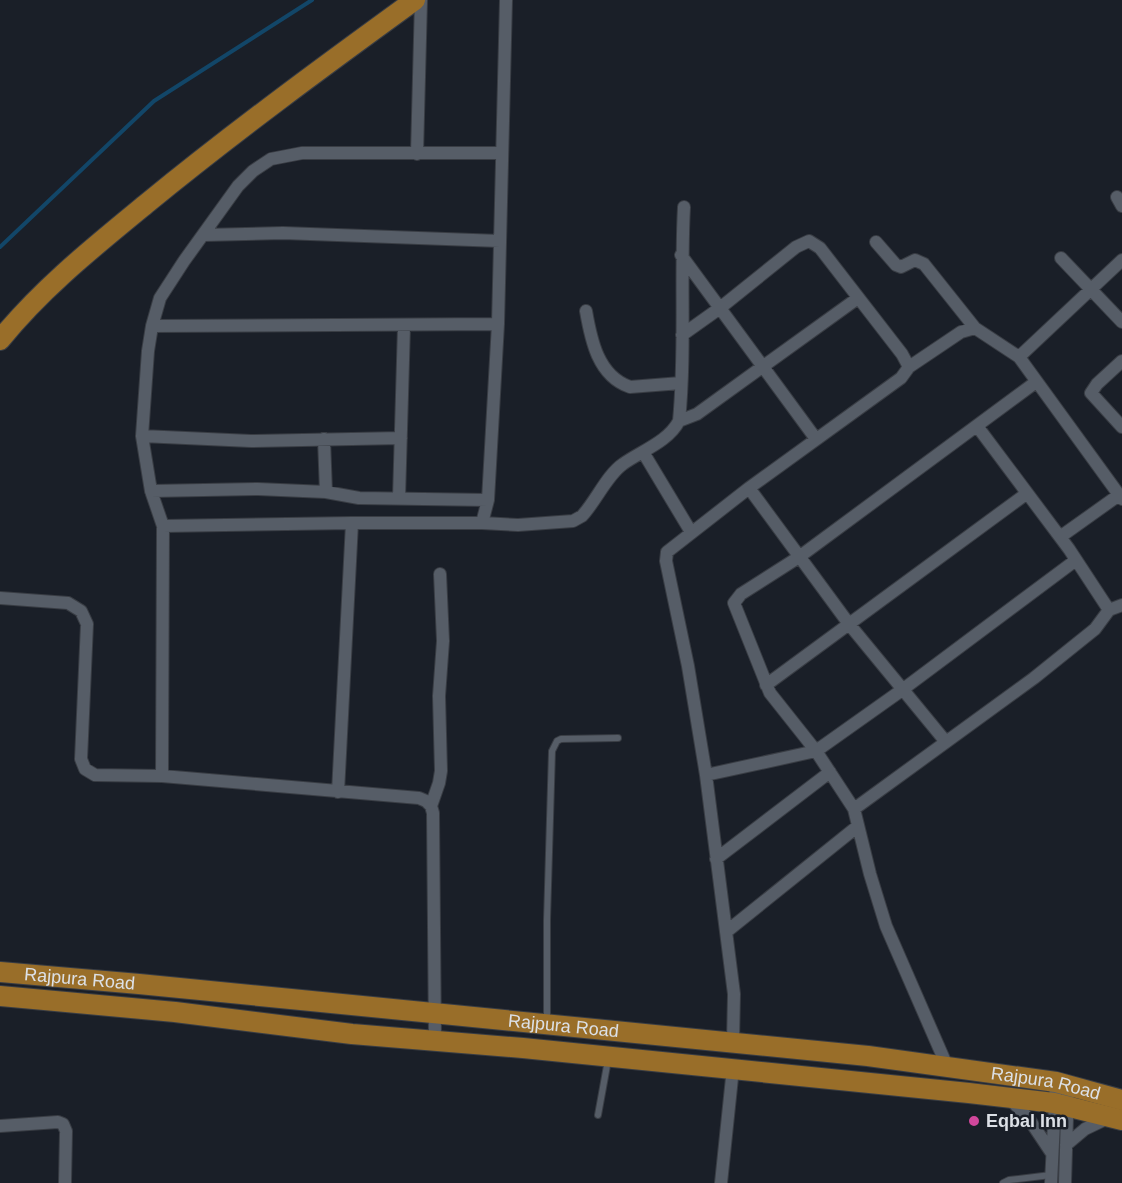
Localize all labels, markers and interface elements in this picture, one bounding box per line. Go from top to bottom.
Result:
street label: Rajpura Road [23,964,136,994]
street label: Rajpura Road [507,1011,620,1041]
street label: Rajpura Road [990,1063,1103,1104]
place label: Eqbal Inn [986,1111,1067,1131]
marker: Eqbal Inn [967,1114,981,1128]

